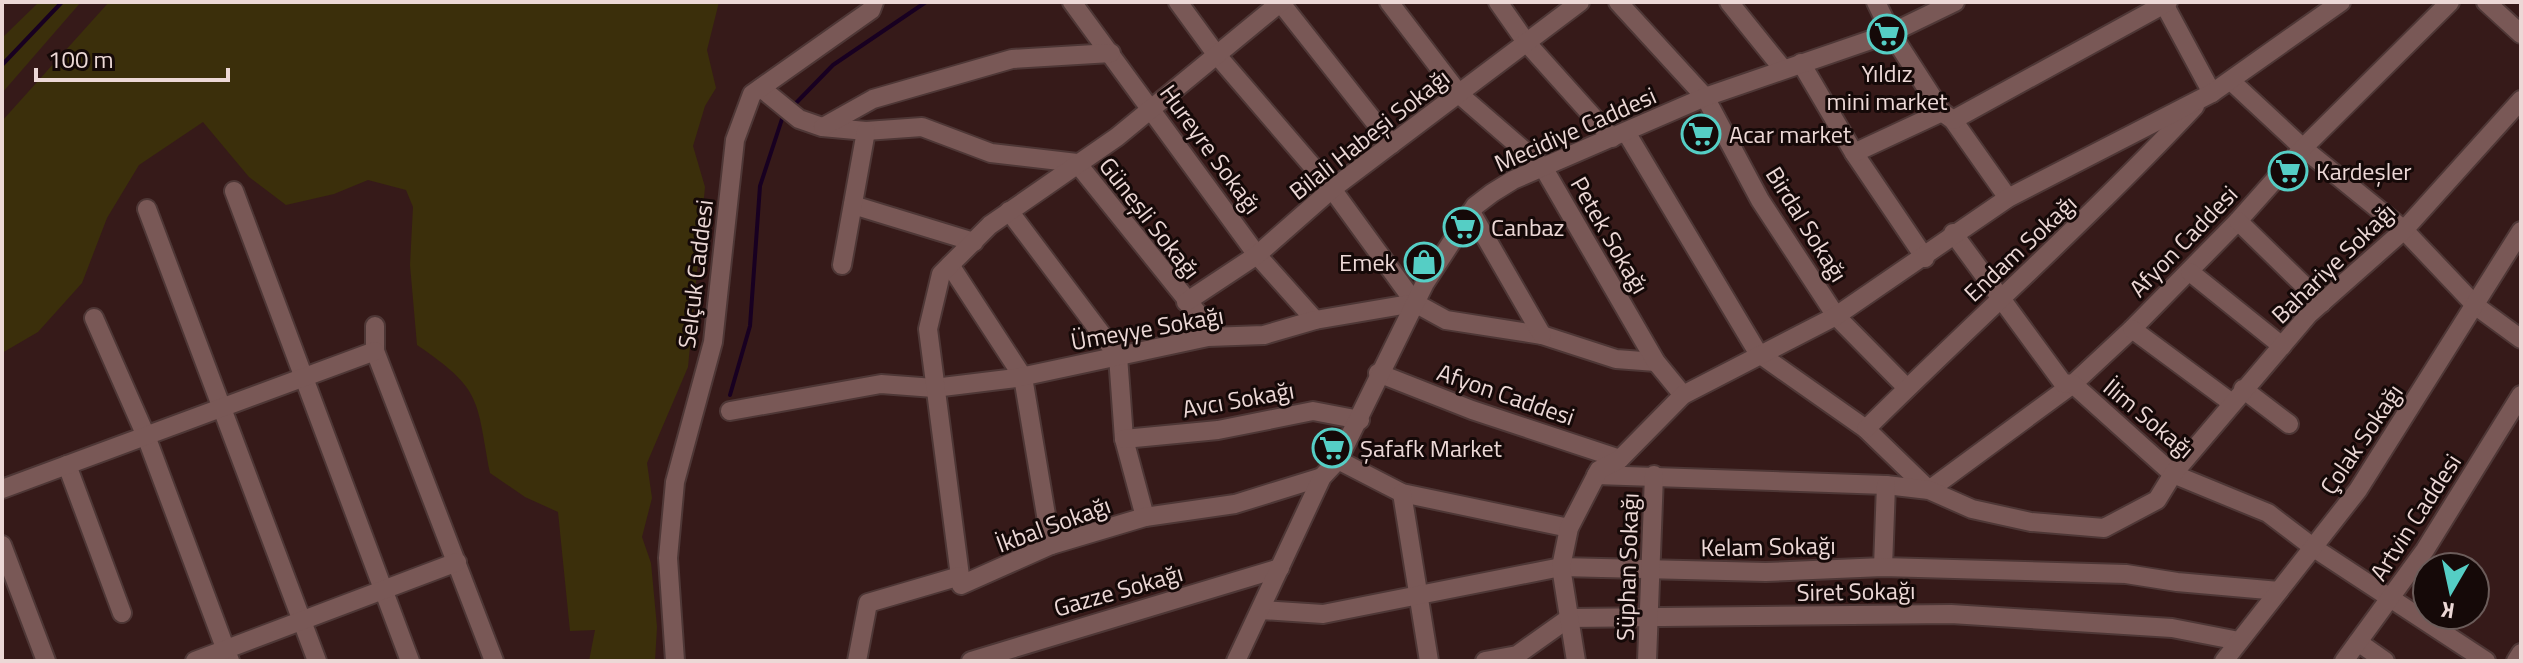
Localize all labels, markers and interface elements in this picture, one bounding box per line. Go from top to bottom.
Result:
supermarket icon: Yıldız mini market [1866,13,1908,55]
scale bar [36,32,228,82]
text: 100 m [48,41,114,77]
place label: Yıldız mini market [1827,55,1948,119]
street label: Bilali Habeşi Sokağı [1281,60,1457,208]
street label: Hureyre Sokağı [1152,77,1270,221]
street label: Mecidiye Caddesi [1488,77,1662,181]
supermarket icon: Acar market [1680,113,1722,155]
place label: Acar market [1729,116,1852,152]
street label: Güneşli Sokağı [1091,149,1209,287]
supermarket icon: Kardeşler [2267,150,2309,192]
place label: Kardeşler [2316,153,2412,189]
street label: Birdal Sokağı [1757,159,1857,289]
street label: Petek Sokağı [1562,170,1658,300]
street label: Afyon Caddesi [2120,177,2246,305]
street label: Endam Sokağı [1955,186,2085,310]
street label: Bahariye Sokağı [2263,194,2403,332]
street label: Selçuk Caddesi [668,198,722,350]
supermarket icon: Canbaz [1442,206,1484,248]
place label: Canbaz [1491,209,1565,245]
shop icon: Emek [1403,241,1445,283]
place label: Emek [1339,244,1397,280]
street label: Ümeyye Sokağı [1068,297,1226,359]
street label: Afyon Caddesi [1432,354,1580,434]
street label: İlim Sokağı [2096,369,2202,467]
street label: Avcı Sokağı [1179,371,1297,427]
street label: Çolak Sokağı [2311,376,2411,502]
supermarket icon: Şafafk Market [1311,427,1353,469]
place label: Şafafk Market [1360,430,1502,466]
street label: Artvin Caddesi [2360,446,2470,588]
street label: İkbal Sokağı [991,487,1115,561]
street label: Süphan Sokağı [1606,492,1648,642]
street label: Kelam Sokağı [1700,527,1836,565]
north arrow [2411,551,2491,631]
street label: Gazze Sokağı [1049,554,1187,626]
street label: Siret Sokağı [1796,572,1916,610]
text: K [2439,593,2457,629]

